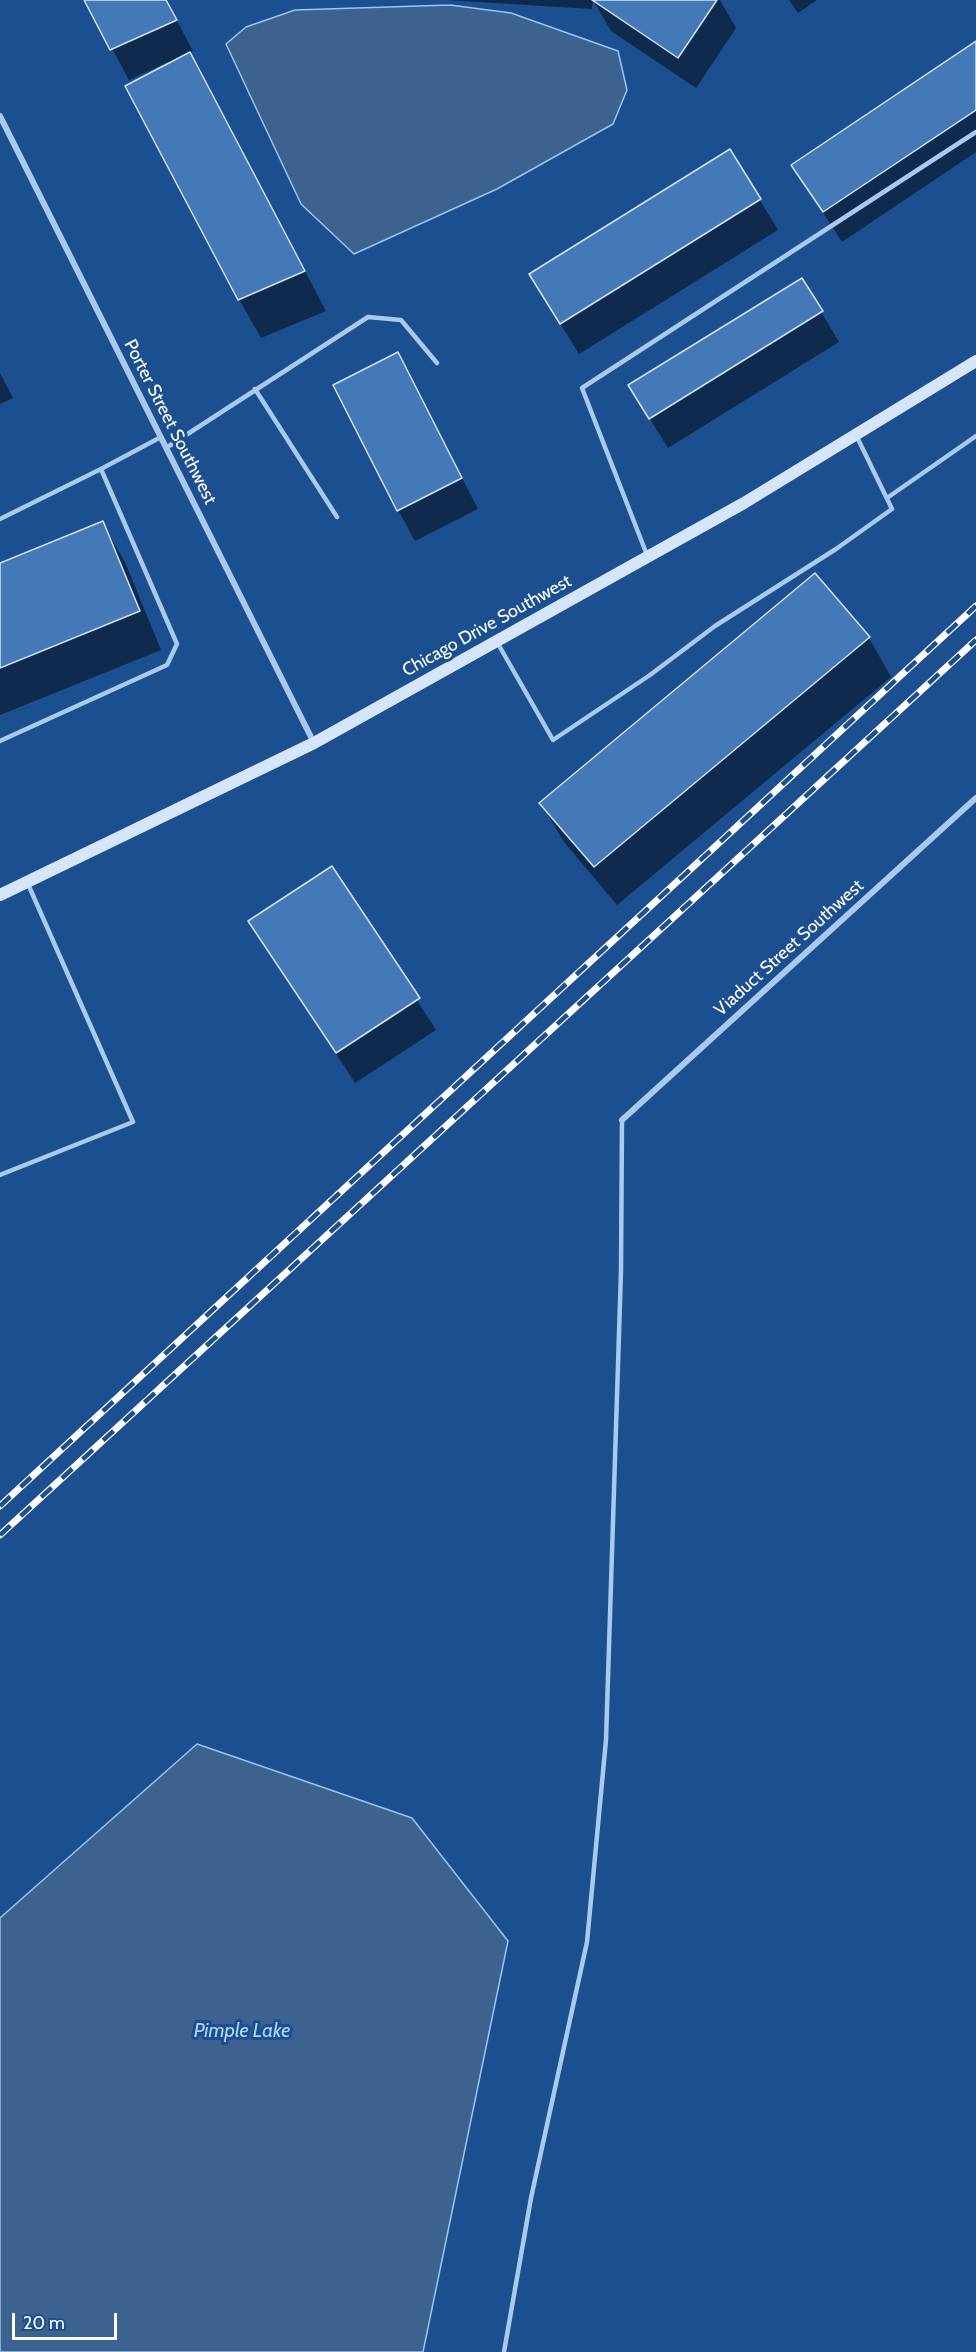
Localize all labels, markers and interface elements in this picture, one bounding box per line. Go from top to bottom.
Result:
street label: Porter Street Southwest [119,336,221,508]
street label: Chicago Drive Southwest [399,570,575,682]
street label: Viaduct Street Southwest [710,875,868,1021]
water label: Pimple Lake [194,2019,290,2043]
scale bar [15,2301,120,2339]
text: 20 m [23,2312,65,2334]

